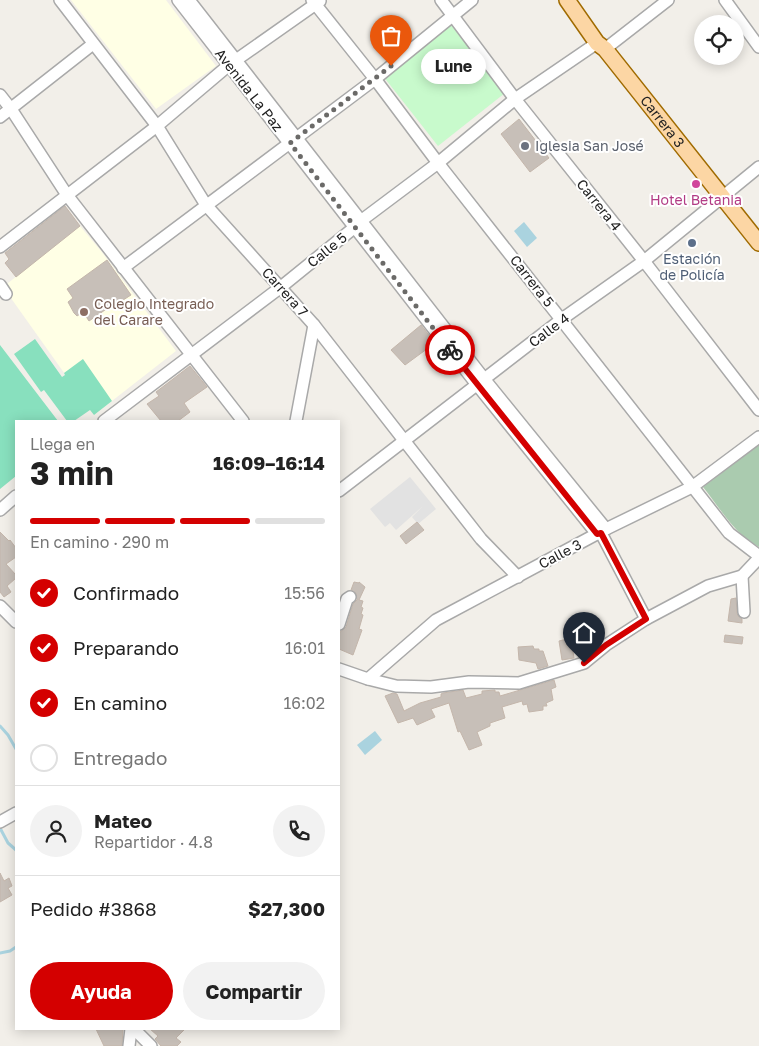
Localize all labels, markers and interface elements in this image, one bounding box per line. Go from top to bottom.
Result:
pin [370,15,412,66]
map controls [694,15,744,65]
button: locate [694,15,744,65]
icon: bag [377,22,405,50]
street label: Avenida La Paz [212,45,287,134]
callout: Lune [421,48,486,84]
text: Lune [435,56,472,76]
street label: Carrera 3 [637,92,689,150]
place label: Iglesia San José [535,137,644,154]
marker: Iglesia San José [519,140,531,152]
street label: Carrera 4 [573,175,625,234]
marker: Hotel Betania [690,178,702,190]
place label: Hotel Betania [650,191,742,208]
street label: Calle 5 [303,229,350,271]
marker: Estación de Policía [686,237,698,249]
place label: Estación de Policía [659,250,725,283]
street label: Carrera 5 [507,251,558,310]
street label: Carrera 7 [259,264,312,320]
place label: Colegio Integrado del Carare [94,295,214,328]
marker: Colegio Integrado del Carare [78,306,90,318]
street label: Calle 4 [525,309,572,350]
courier [425,325,475,375]
icon: bike [436,336,464,364]
text: Llega en [30,434,95,454]
text: 16:09–16:14 [213,451,325,474]
text: 3 min [30,454,114,492]
text: En camino · 290 m [30,532,169,552]
street label: Calle 3 [535,535,584,572]
icon: check [30,579,58,607]
text: Confirmado [73,581,179,604]
text: 15:56 [284,583,325,603]
pin [563,612,605,663]
icon: home [570,619,598,647]
icon: check [30,634,58,662]
text: Preparando [73,636,179,659]
text: 16:01 [285,638,325,658]
icon: check [30,689,58,717]
text: En camino [73,691,167,714]
text: 16:02 [284,693,325,713]
text: Entregado [73,746,167,769]
button: person [30,805,82,857]
button: phone [273,805,325,857]
text: Mateo [94,809,152,832]
text: Repartidor · 4.8 [94,832,213,852]
text: Pedido #3868 [30,897,157,920]
text: $27,300 [248,897,325,920]
button: Ayuda [30,962,173,1020]
button: Compartir [183,962,325,1020]

